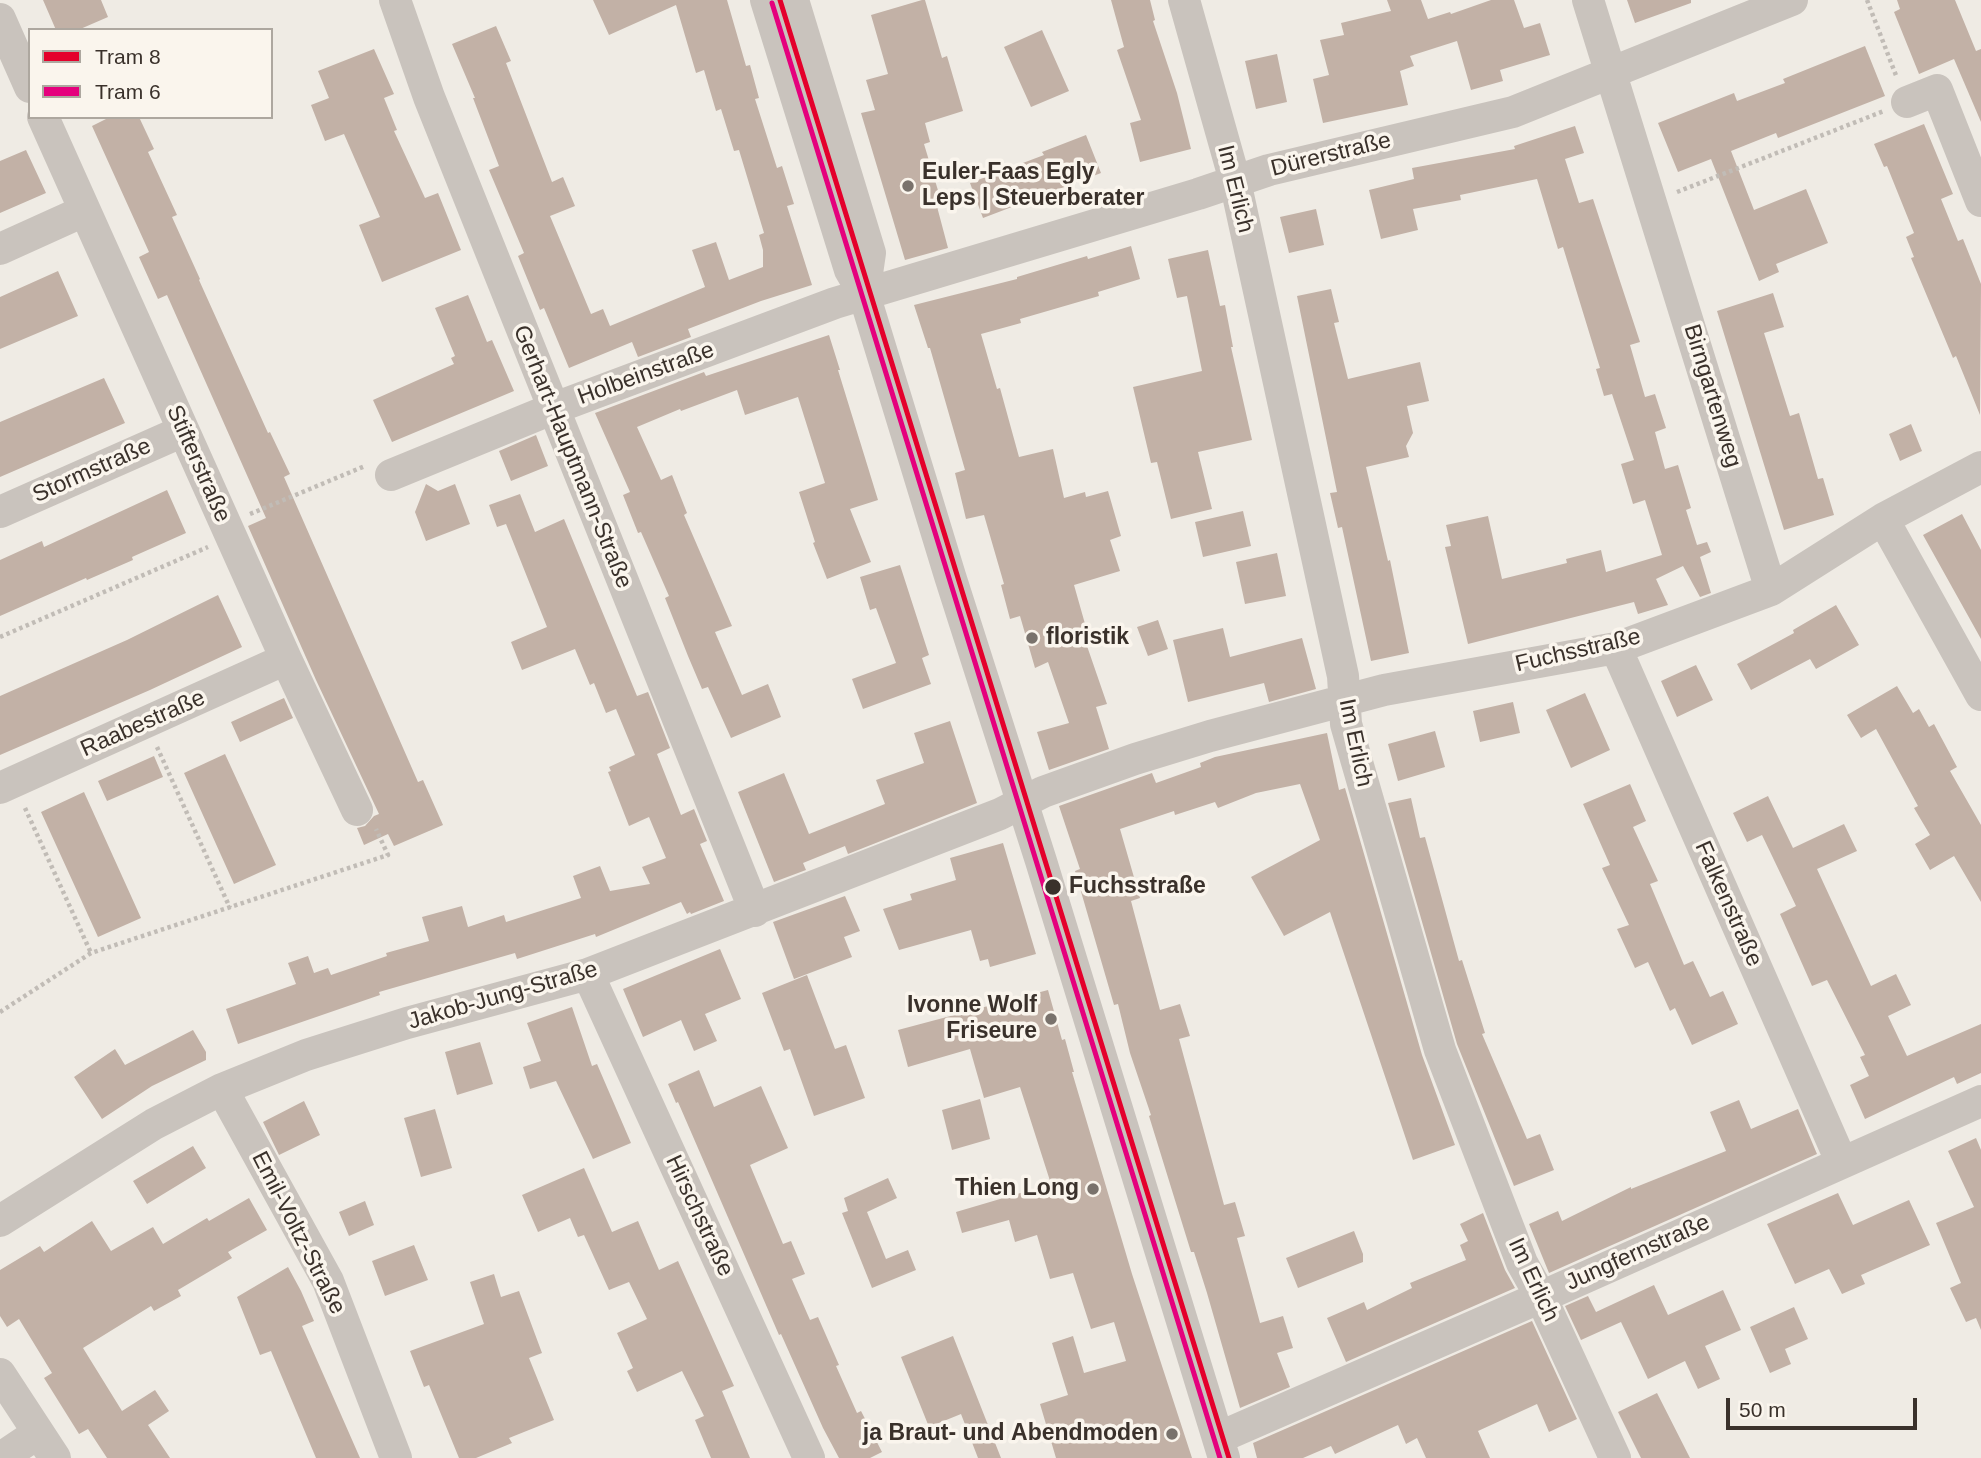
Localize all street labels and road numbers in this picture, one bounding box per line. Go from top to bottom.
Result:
street label: Dürerstraße [1268,127,1394,183]
street label: Im Erlich [1211,142,1259,236]
street label: Gerhart-Hauptmann-Straße [507,321,637,593]
street label: Birngartenweg [1677,321,1747,471]
street label: Holbeinstraße [574,337,718,411]
street label: Stifterstraße [160,401,236,527]
street label: Stormstraße [29,433,155,509]
street label: Fuchsstraße [1513,623,1643,679]
street label: Raabestraße [77,684,209,764]
street label: Im Erlich [1332,696,1378,790]
street label: Falkenstraße [1688,837,1768,971]
street label: Jakob-Jung-Straße [405,956,601,1036]
street label: Emil-Voltz-Straße [245,1147,351,1319]
street label: Hirschstraße [659,1151,739,1281]
street label: Jungfernstraße [1562,1209,1714,1297]
street label: Im Erlich [1502,1234,1564,1326]

